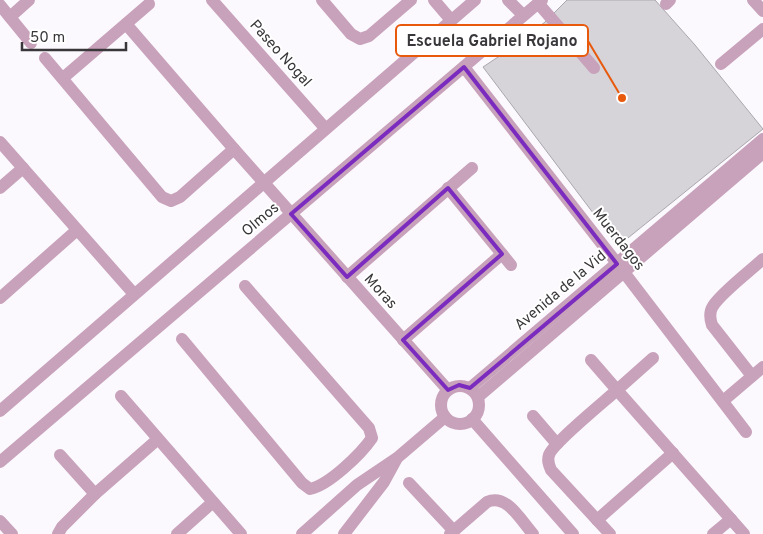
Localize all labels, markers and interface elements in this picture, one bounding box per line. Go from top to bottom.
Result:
street label: Paseo Nogal [245,17,315,91]
scale bar [22,20,126,52]
callout: Escuela Gabriel Rojano [396,25,588,56]
text: 50 m [30,29,65,48]
text: Escuela Gabriel Rojano [406,32,578,52]
street label: Olmos [238,199,284,241]
street label: Muerdagos [587,205,648,275]
street label: Avenida de la Vid [511,247,611,335]
street label: Moras [359,270,401,314]

